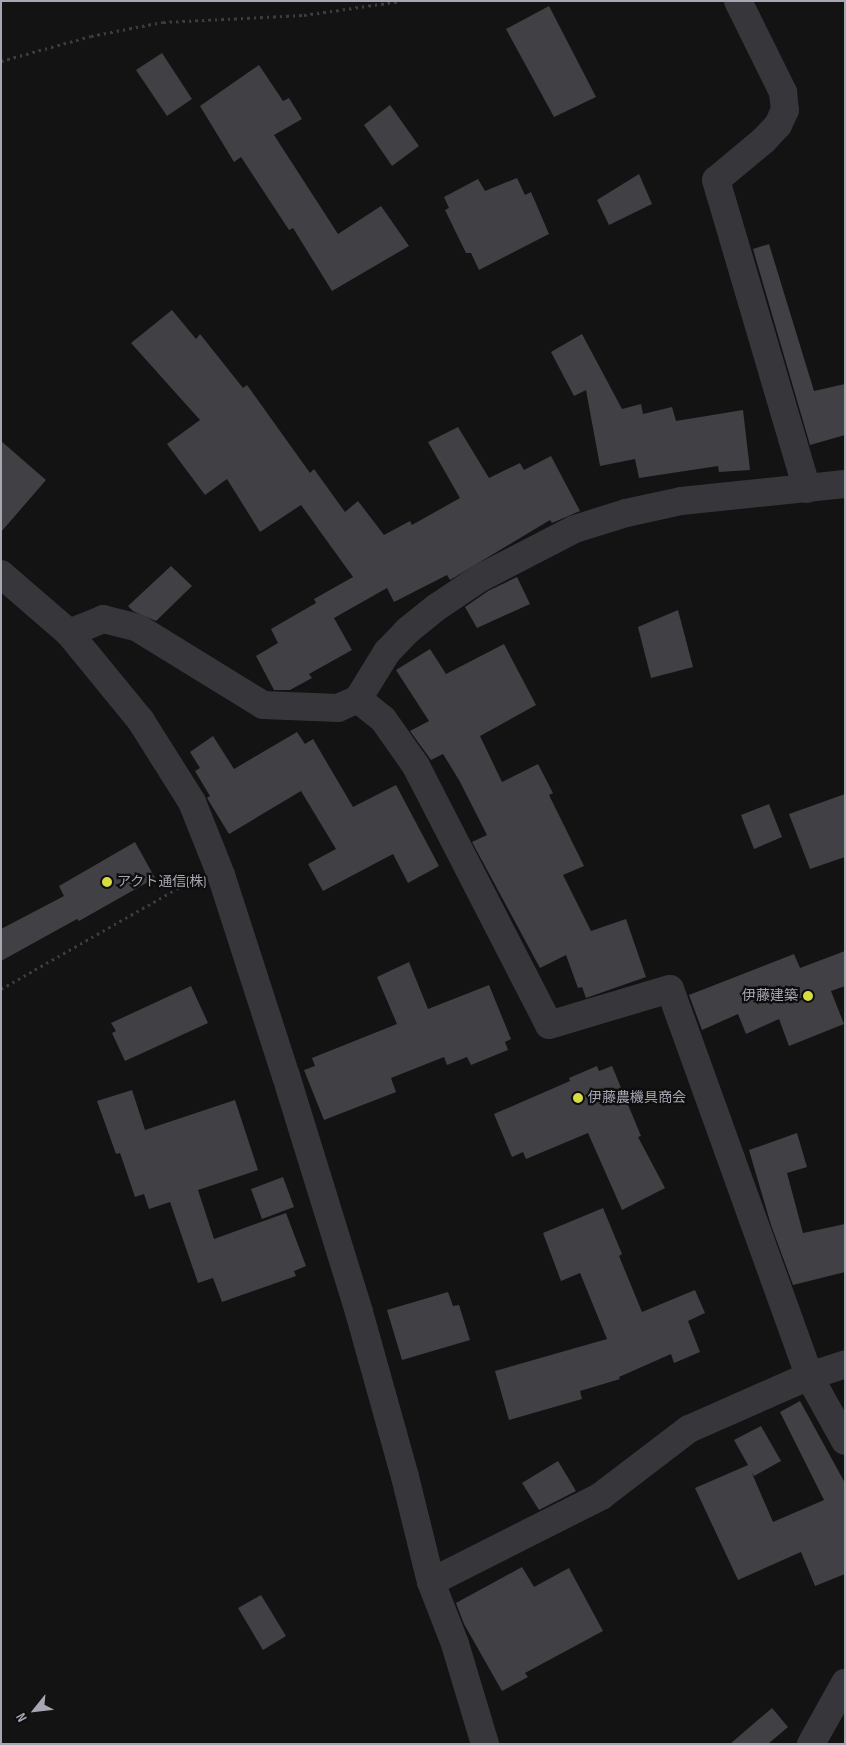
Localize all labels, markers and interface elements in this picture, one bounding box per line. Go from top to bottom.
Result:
place label: アクト通信(株) [117,874,207,890]
marker: アクト通信(株) [101,876,113,888]
place label: 伊藤建築 [742,988,798,1004]
marker: 伊藤建築 [802,990,814,1002]
place label: 伊藤農機具商会 [588,1090,686,1106]
marker: 伊藤農機具商会 [572,1092,584,1104]
north arrow [10,1685,60,1735]
text: N [12,1710,31,1725]

